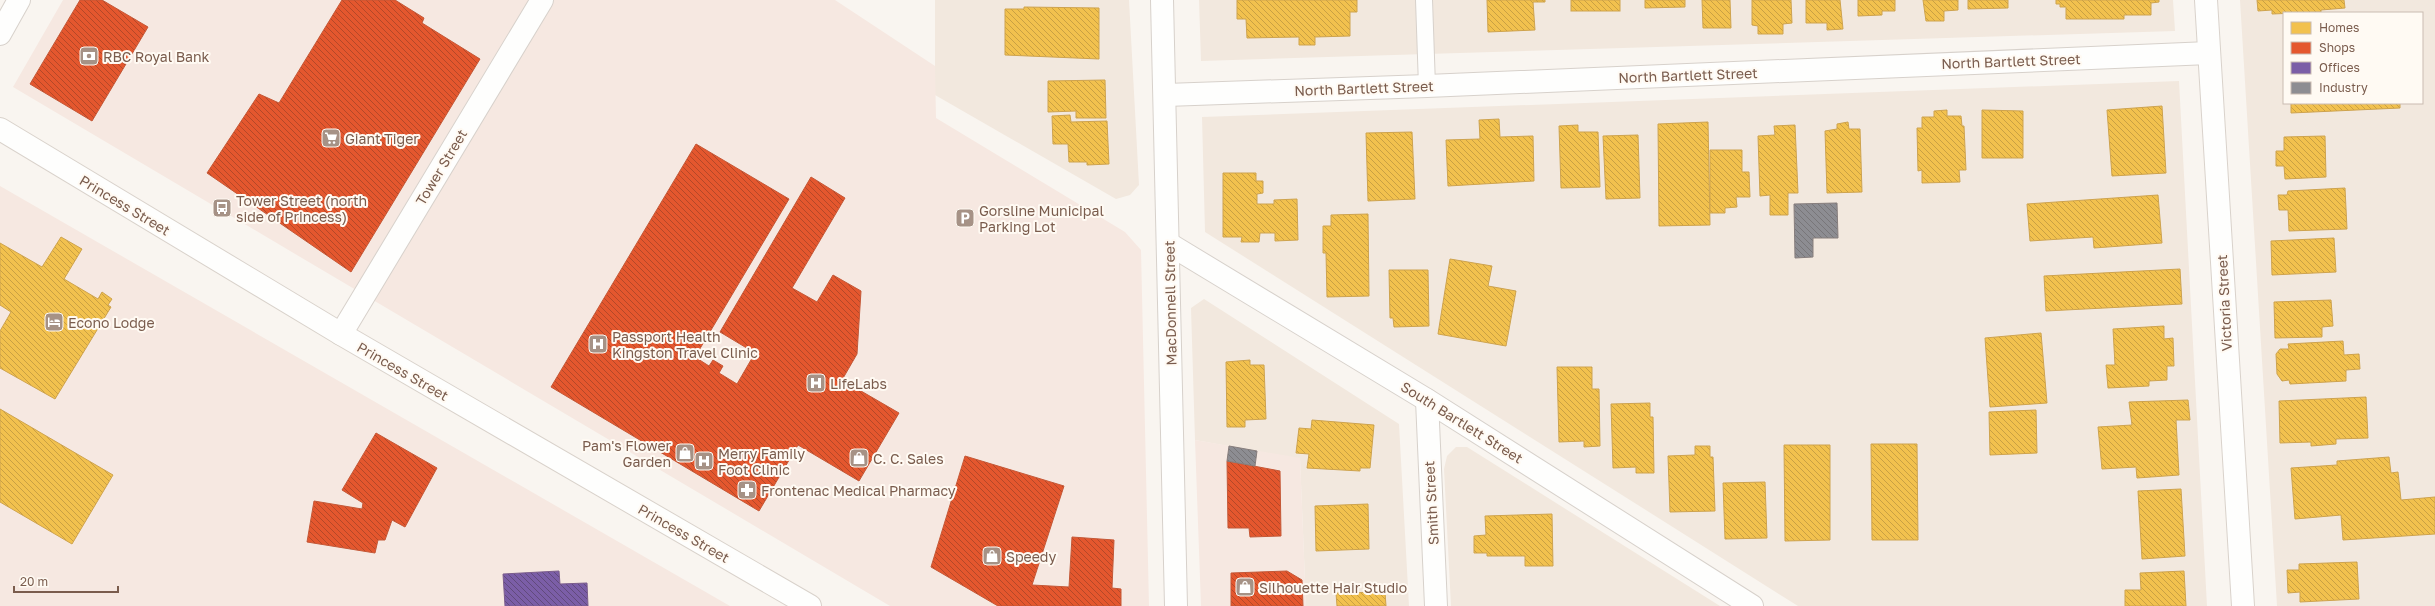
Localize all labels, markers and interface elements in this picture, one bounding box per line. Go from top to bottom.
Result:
legend [2283,12,2423,104]
text: Homes [2319,20,2359,35]
text: Shops [2319,40,2355,55]
bank icon: RBC Royal Bank [78,45,100,67]
place label: RBC Royal Bank [103,48,210,65]
street label: North Bartlett Street [1941,50,2081,72]
text: Offices [2319,60,2360,75]
street label: North Bartlett Street [1618,64,1758,86]
street label: North Bartlett Street [1294,77,1434,99]
text: Industry [2319,80,2368,95]
street label: Tower Street [412,126,470,208]
supermarket icon: Giant Tiger [320,127,342,149]
place label: Giant Tiger [345,130,419,147]
street label: Princess Street [77,171,173,239]
place label: Tower Street (north side of Princess) [236,192,367,225]
bus stop icon: Tower Street (north side of Princess) [211,197,233,219]
place label: Gorsline Municipal Parking Lot [979,202,1104,235]
parking icon: Gorsline Municipal Parking Lot [954,207,976,229]
street label: MacDonnell Street [1160,240,1180,366]
street label: Victoria Street [2213,254,2235,352]
hotel icon: Econo Lodge [43,311,65,333]
place label: Econo Lodge [68,314,155,331]
place label: Passport Health Kingston Travel Clinic [612,328,758,361]
hospital icon: Passport Health Kingston Travel Clinic [587,333,609,355]
street label: Princess Street [354,338,452,404]
hospital icon: LifeLabs [805,372,827,394]
place label: LifeLabs [830,375,887,392]
street label: South Bartlett Street [1398,378,1526,466]
place label: Pam's Flower Garden [582,437,672,470]
shop icon: Pam's Flower Garden [674,442,696,464]
place label: Merry Family Foot Clinic [718,445,805,478]
shop icon: C. C. Sales [848,447,870,469]
hospital icon: Merry Family Foot Clinic [693,450,715,472]
place label: C. C. Sales [873,450,944,467]
street label: Smith Street [1420,460,1442,546]
pharmacy icon: Frontenac Medical Pharmacy [736,479,758,501]
place label: Frontenac Medical Pharmacy [761,482,956,499]
street label: Princess Street [635,500,733,566]
shop icon: Speedy [981,545,1003,567]
place label: Speedy [1006,548,1056,565]
scale bar [14,568,118,594]
text: 20 m [20,574,48,589]
shop icon: Silhouette Hair Studio [1234,576,1256,598]
place label: Silhouette Hair Studio [1259,579,1407,596]

